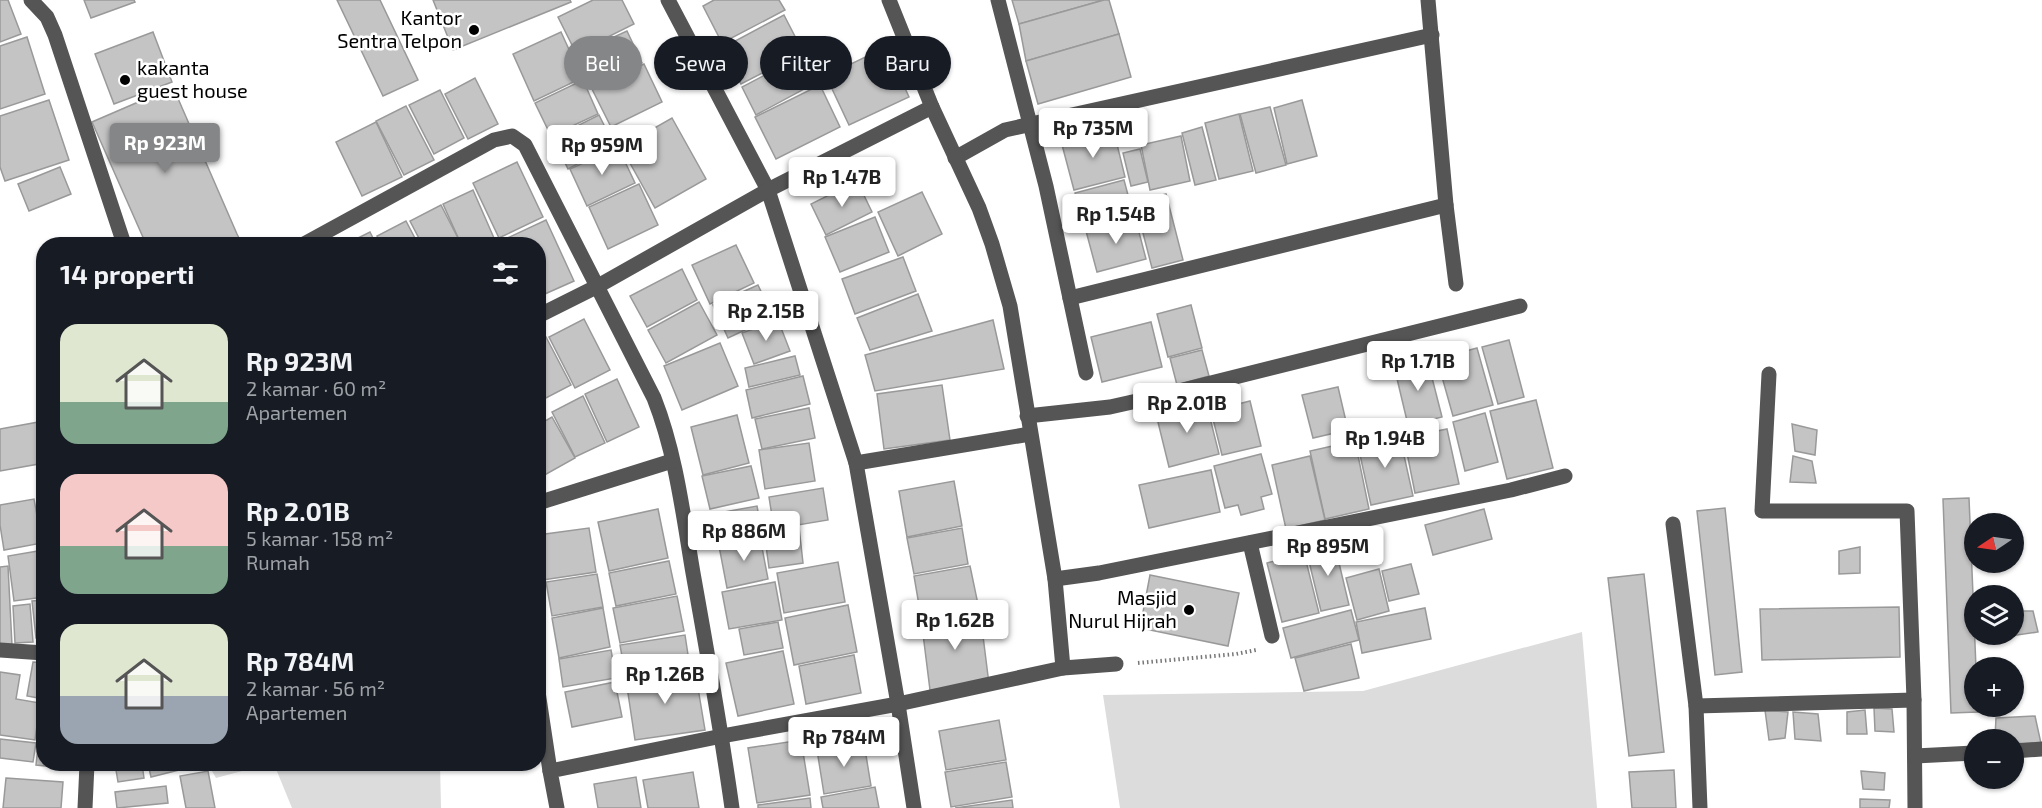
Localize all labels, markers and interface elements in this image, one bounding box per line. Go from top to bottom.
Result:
place label: Kantor Sentra Telpon [337,5,462,52]
marker: Kantor Sentra Telpon [467,23,481,37]
chip: Beli [564,36,642,90]
chip: Sewa [654,36,748,90]
chip: Filter [760,36,852,90]
chip: Baru [864,36,951,90]
place label: kakanta guest house [137,55,248,102]
marker: kakanta guest house [118,73,132,87]
pin: Rp 735M [1038,108,1148,159]
text: Rp 735M [1053,115,1133,139]
pin: Rp 923M [110,123,220,174]
pin: Rp 959M [547,125,657,176]
text: Rp 923M [124,130,206,154]
text: Rp 959M [561,132,643,156]
pin: Rp 1.47B [780,157,904,208]
text: Rp 1.47B [803,164,881,188]
pin: Rp 1.54B [1054,194,1178,245]
text: Rp 1.54B [1076,201,1156,225]
icon: filters [489,257,522,290]
text: 14 properti [60,258,194,289]
pin: Rp 2.15B [704,291,828,342]
text: Rp 2.15B [727,298,805,322]
pin: Rp 1.71B [1356,341,1480,392]
text: Rp 923M [246,345,353,376]
icon: home [108,348,180,420]
text: Rp 1.71B [1381,348,1455,372]
text: 2 kamar · 60 m² [246,376,386,400]
pin: Rp 2.01B [1125,383,1249,434]
text: Rp 2.01B [1147,390,1227,414]
text: Apartemen [246,400,347,424]
pin: Rp 1.94B [1323,418,1447,469]
text: Rp 1.94B [1345,425,1425,449]
text: Rp 2.01B [246,495,350,526]
icon: home [108,498,180,570]
pin: Rp 886M [689,511,799,562]
north arrow [1964,513,2024,573]
map controls [1964,513,2024,789]
text: Rp 886M [702,518,786,542]
text: 5 kamar · 158 m² [246,526,393,550]
pin: Rp 895M [1273,526,1383,577]
text: Rp 895M [1287,533,1369,557]
text: Rumah [246,550,310,574]
place label: Masjid Nurul Hijrah [1068,585,1177,632]
button: layers [1964,585,2024,645]
pin: Rp 1.62B [893,600,1017,651]
marker: Masjid Nurul Hijrah [1182,603,1196,617]
text: Rp 1.62B [916,607,995,631]
text: Rp 784M [246,645,354,676]
icon: home [108,648,180,720]
pin: Rp 1.26B [603,654,727,705]
button: + [1964,657,2024,717]
text: Rp 1.26B [626,661,705,685]
text: 2 kamar · 56 m² [246,676,385,700]
text: Apartemen [246,700,347,724]
pin: Rp 784M [789,717,899,768]
text: Rp 784M [802,724,886,748]
button: − [1964,729,2024,789]

